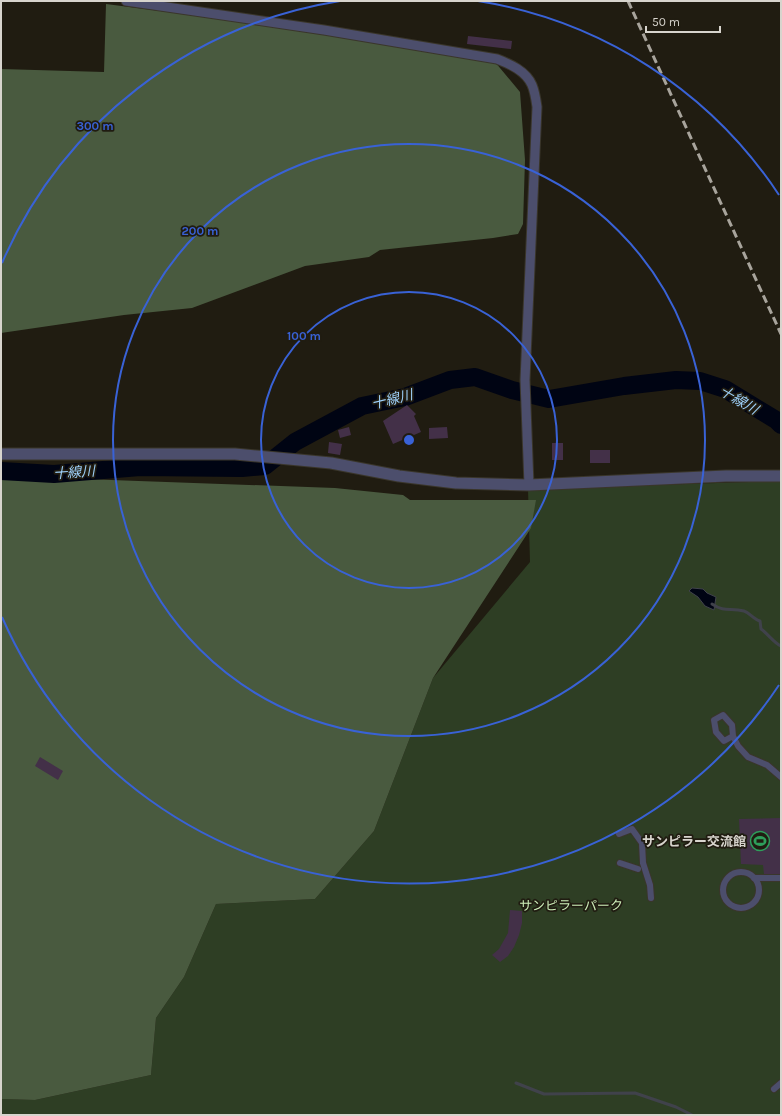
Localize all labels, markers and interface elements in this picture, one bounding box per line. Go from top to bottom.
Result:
scale bar [646,8,720,34]
text: 50 m [652,15,680,29]
text: 300 m [76,119,114,133]
text: 200 m [182,224,218,238]
text: 100 m [287,329,321,343]
water label: 十線川 [716,383,763,419]
water label: 十線川 [370,386,416,413]
centre of rings [402,433,416,447]
water label: 十線川 [52,462,98,482]
sports icon: サンピラー交流館 [749,830,771,852]
place label: サンピラー交流館 [642,834,746,849]
park label: サンピラーパーク [519,898,623,913]

